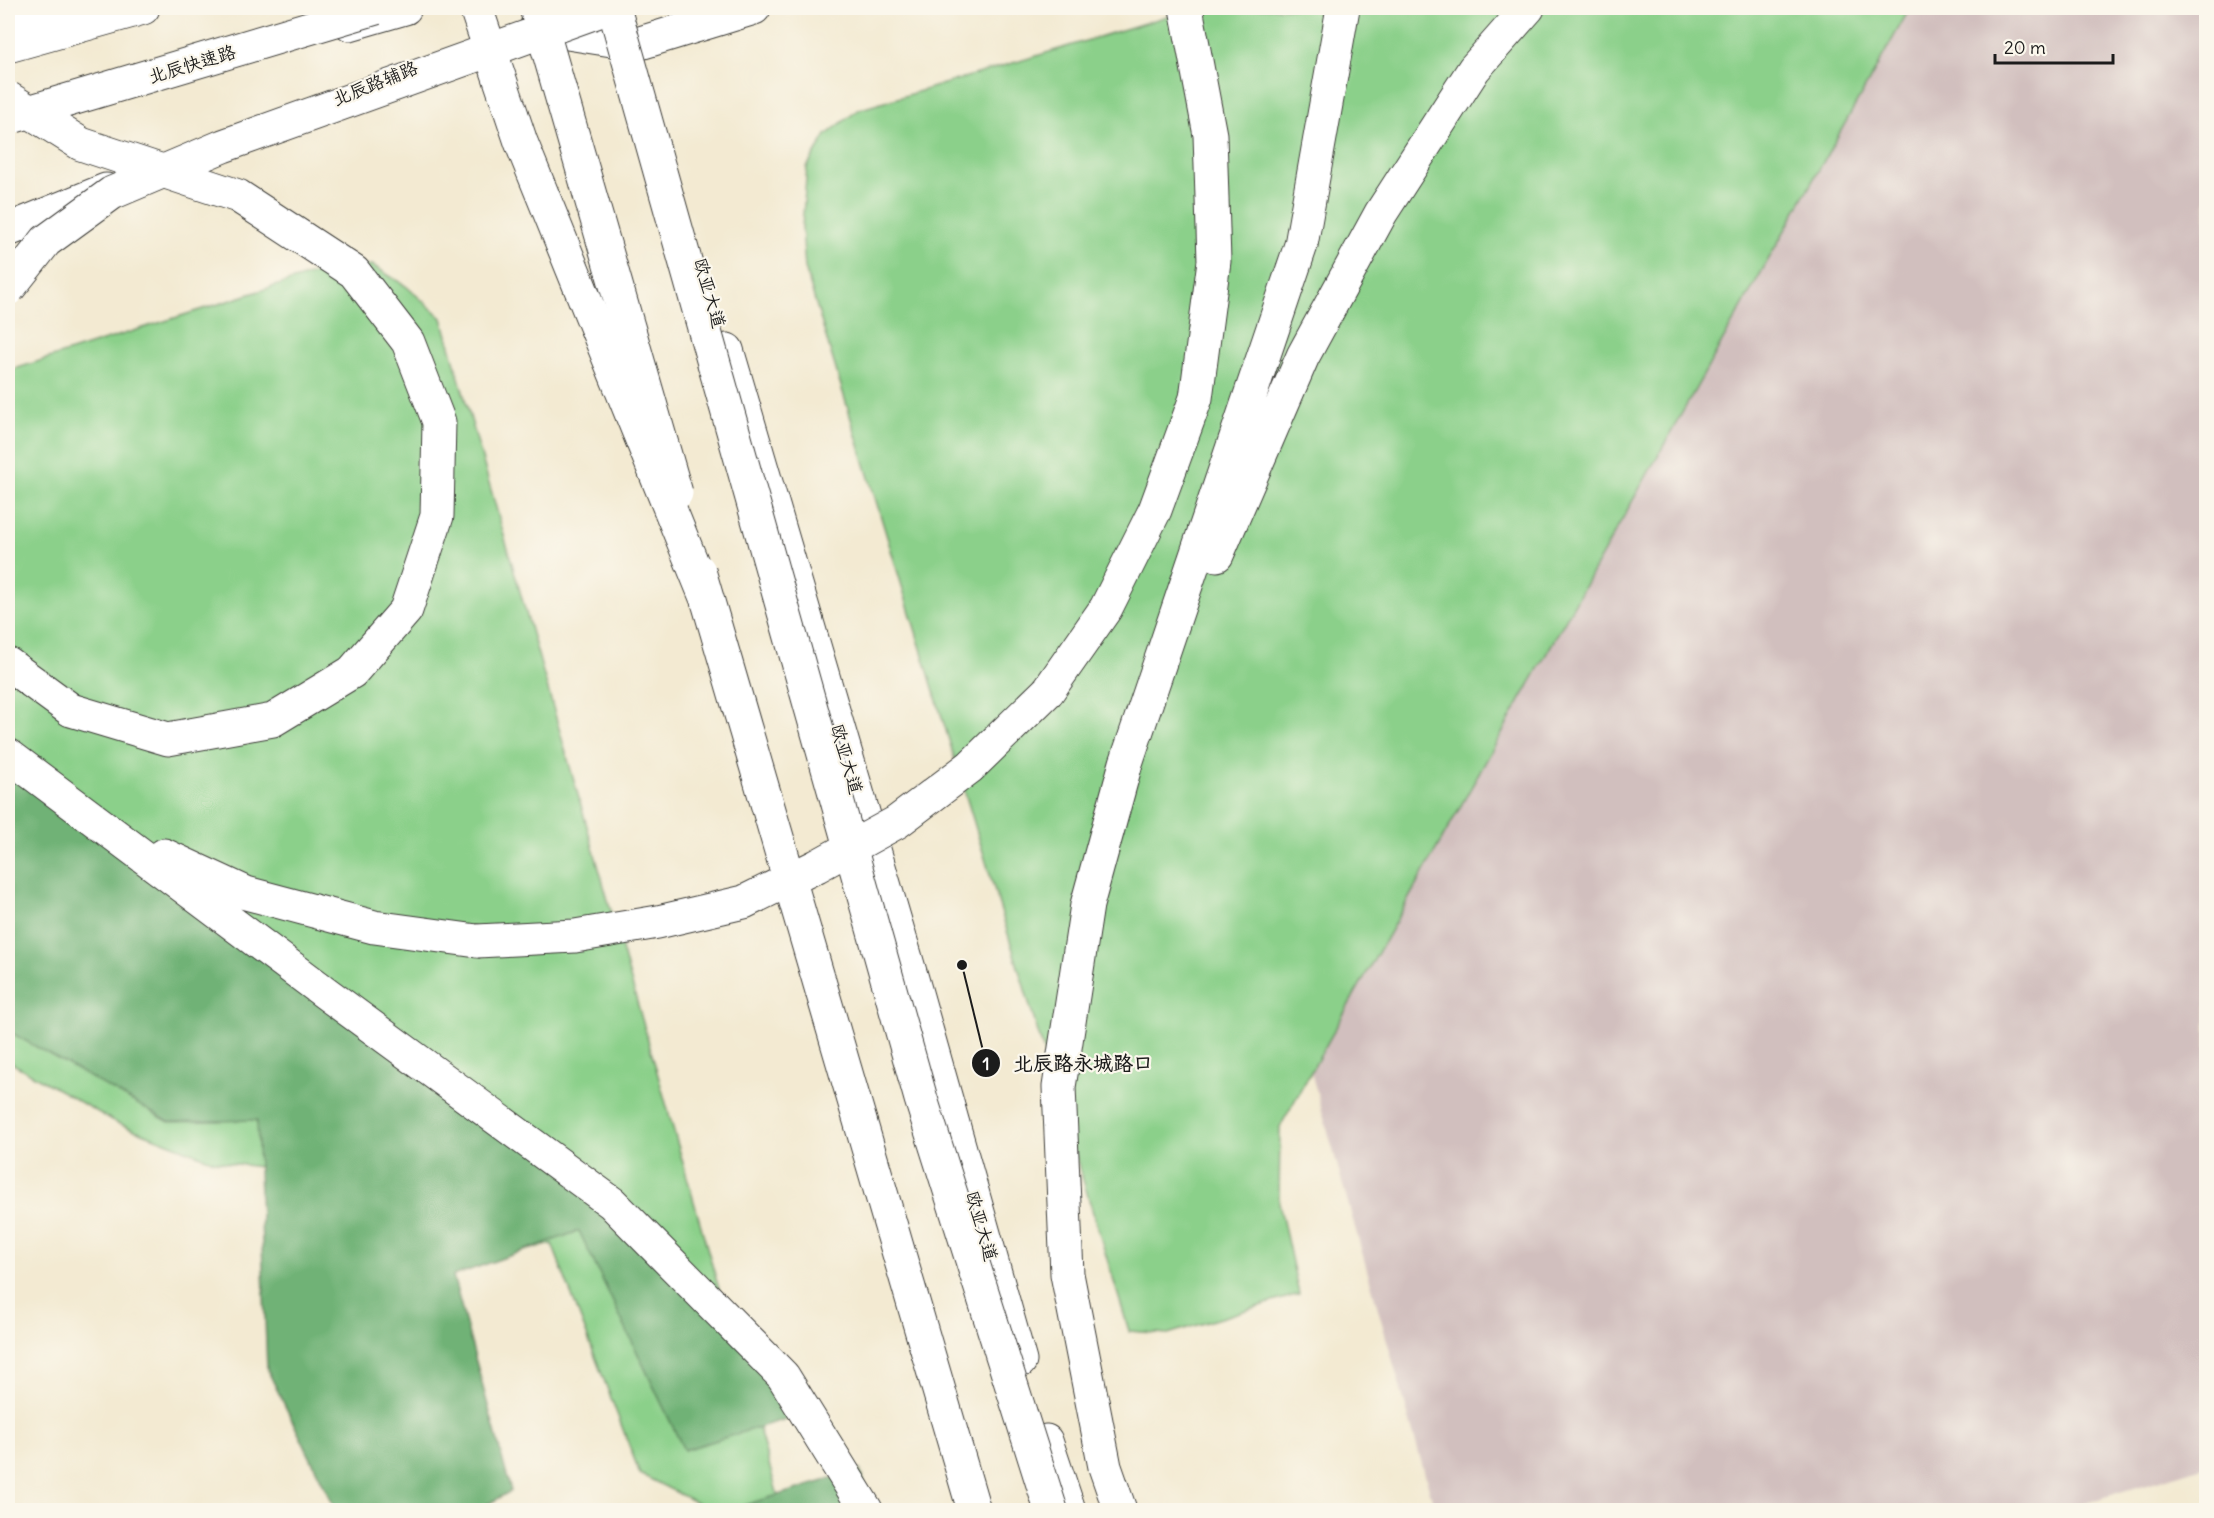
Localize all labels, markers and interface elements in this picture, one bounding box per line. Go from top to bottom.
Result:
scale bar [1995,27,2114,65]
text: 20 m [2004,36,2046,59]
street label: 北辰快速路 [146,40,238,88]
street label: 北辰路辅路 [329,55,421,111]
street label: 欧亚大道 [689,255,731,331]
street label: 欧亚大道 [826,721,868,797]
callout: 北辰路永城路口 [971,1044,1165,1082]
text: 北辰路永城路口 [1013,1050,1153,1075]
text: 1 [982,1052,990,1075]
street label: 欧亚大道 [961,1188,1003,1264]

